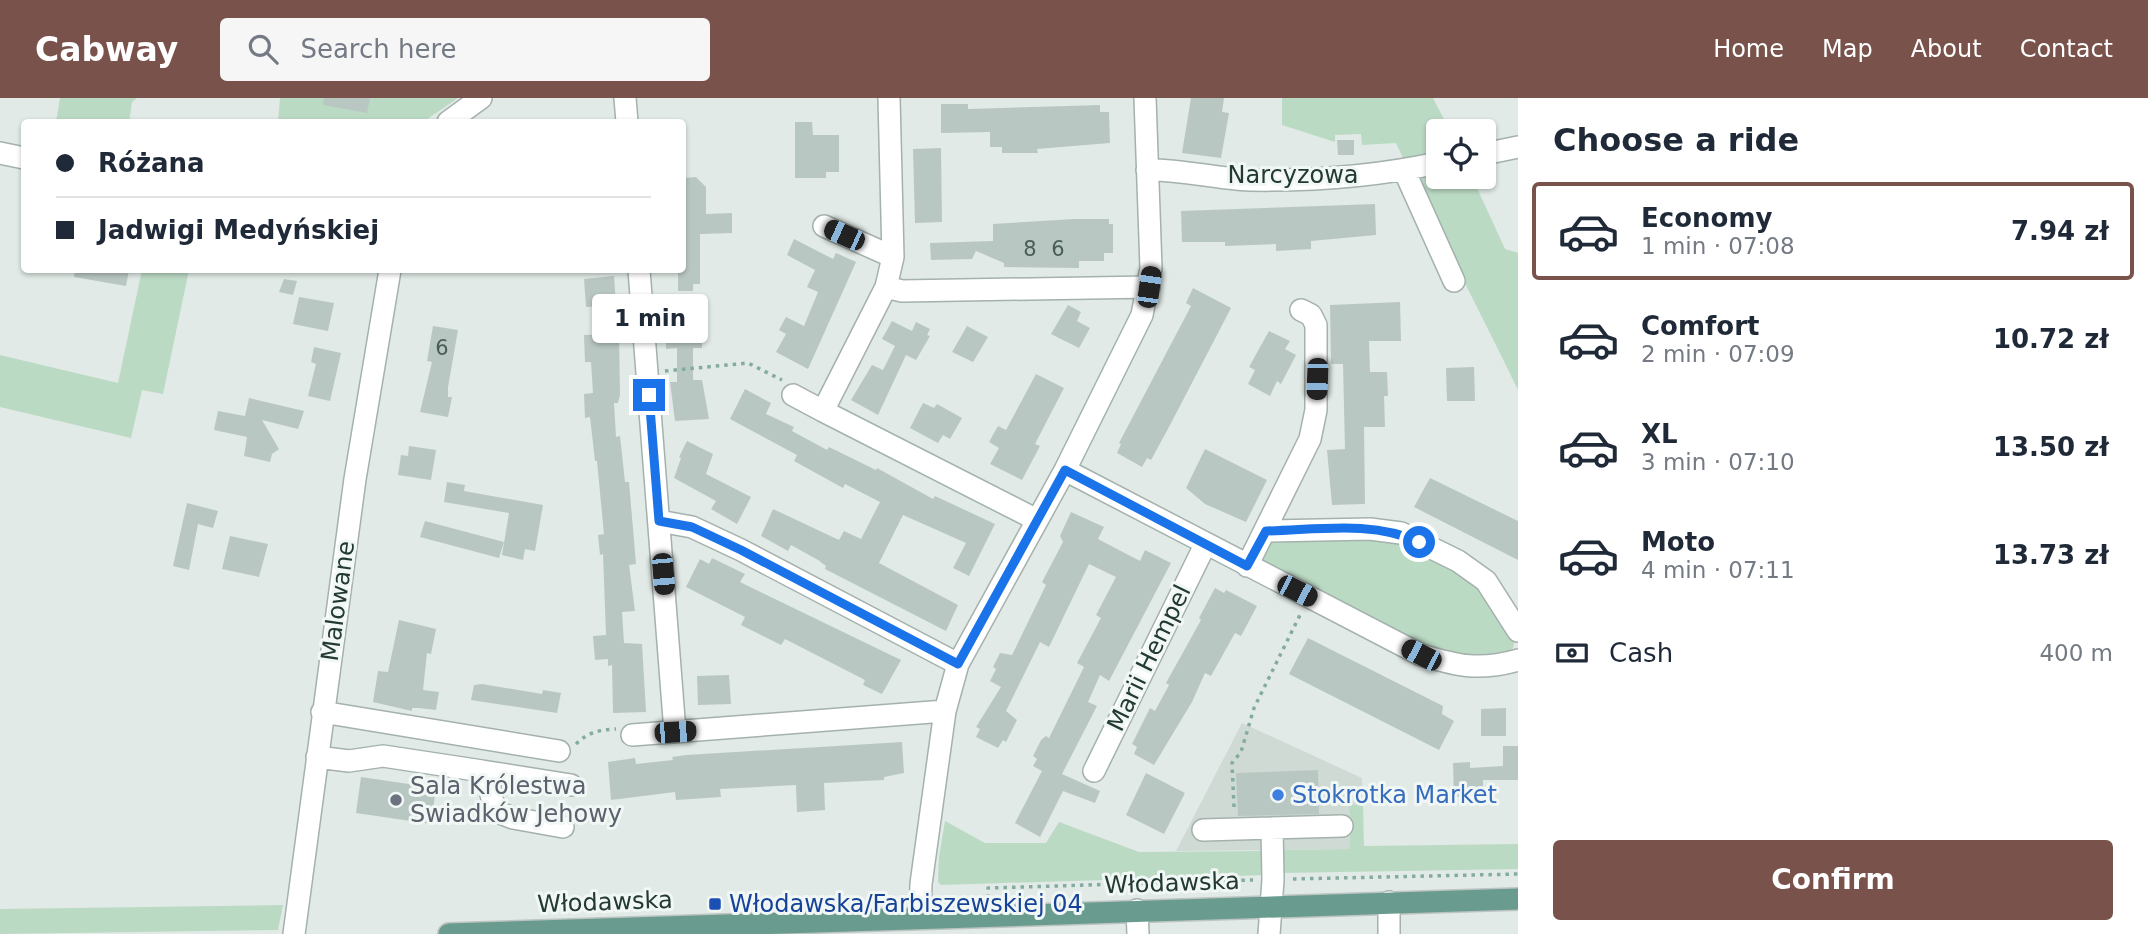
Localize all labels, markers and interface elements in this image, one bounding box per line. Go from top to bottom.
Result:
search box [220,18,710,81]
text: Cabway [35,30,178,69]
icon: search [244,30,282,68]
text: Search here [300,34,457,64]
text: Home [1713,35,1784,63]
text: Map [1822,35,1873,63]
text: About [1911,35,1982,63]
text: Contact [2020,35,2113,63]
map controls [1426,119,1496,189]
button: locate [1426,119,1496,189]
text: Choose a ride [1553,121,1799,159]
text: Różana [98,148,205,178]
street label: Narcyzowa [1227,161,1359,189]
icon: car [1557,200,1620,263]
text: Economy [1641,203,1772,233]
text: Jadwigi Medyńskiej [98,215,379,245]
text: 7.94 zł [2011,216,2109,246]
car [821,217,868,253]
text: 1 min · 07:08 [1641,233,1795,259]
house number: 8 [1023,237,1037,261]
house number: 6 [1051,237,1065,261]
car [1136,265,1163,309]
callout: 1 min [591,294,707,342]
text: 1 min [614,305,686,331]
icon: car [1557,308,1620,371]
text: Comfort [1641,311,1759,341]
text: 10.72 zł [1993,324,2109,354]
house number: 6 [435,336,449,360]
text: 2 min · 07:09 [1641,341,1795,367]
car [1306,358,1329,400]
route end [633,379,665,411]
icon: car [1557,416,1620,479]
text: XL [1641,419,1678,449]
text: 13.50 zł [1993,432,2109,462]
text: 3 min · 07:10 [1641,449,1795,475]
icon: car [1557,524,1620,587]
route start [1403,526,1435,558]
text: Moto [1641,527,1715,557]
street label: Malowane [316,539,360,663]
text: 13.73 zł [1993,540,2109,570]
car [651,552,676,596]
text: 4 min · 07:11 [1641,557,1795,583]
car [1274,572,1321,610]
street label: Marii Hempel [1102,580,1196,736]
icon: cash [1553,634,1591,672]
car [1398,636,1445,674]
text: Cash [1609,638,1673,668]
text: 400 m [2039,640,2113,666]
car [654,720,697,744]
place label: Sala Królestwa Swiadków Jehowy [410,772,622,828]
place label: Stokrotka Market [1292,781,1497,809]
marker: Stokrotka Market [1270,787,1286,803]
marker: Sala Królestwa Swiadków Jehowy [388,792,404,808]
button: Confirm [1553,840,2113,920]
street label: Włodawska [1104,867,1240,899]
street label: Włodawska [537,886,673,918]
place label: Włodawska/Farbiszewskiej 04 [729,890,1083,918]
marker: Włodawska/Farbiszewskiej 04 [707,896,723,912]

